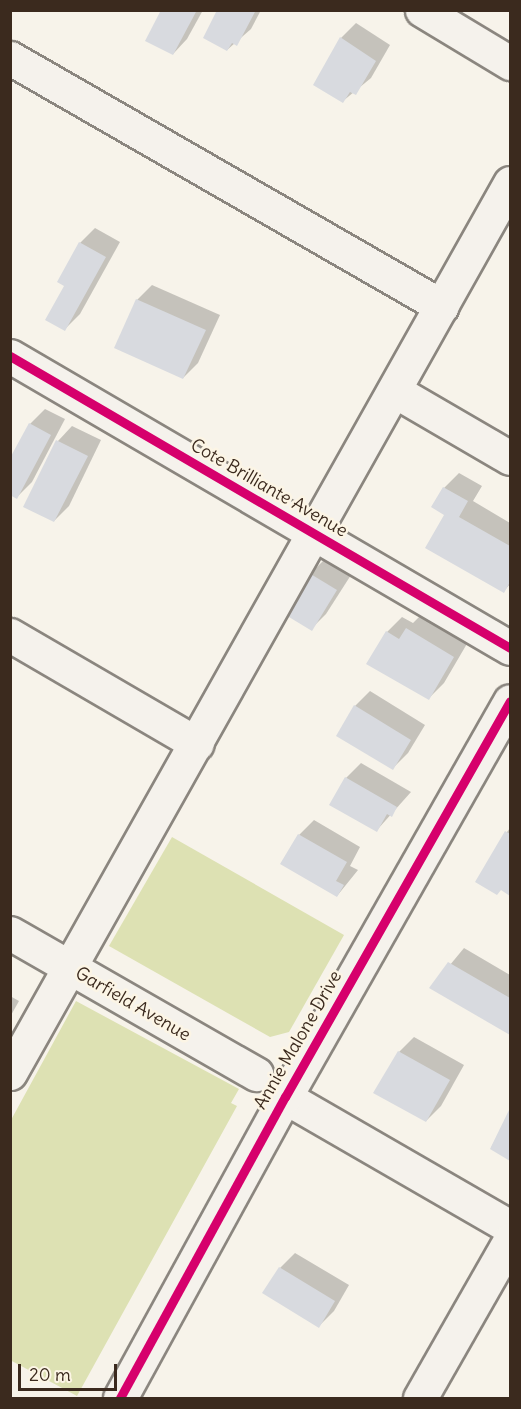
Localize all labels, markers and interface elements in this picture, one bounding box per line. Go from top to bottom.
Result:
street label: Cote Brilliante Avenue [187,434,351,542]
street label: Garfield Avenue [72,962,194,1046]
street label: Annie Malone Drive [250,967,346,1113]
scale bar [21,1352,120,1390]
text: 20 m [29,1363,71,1386]

